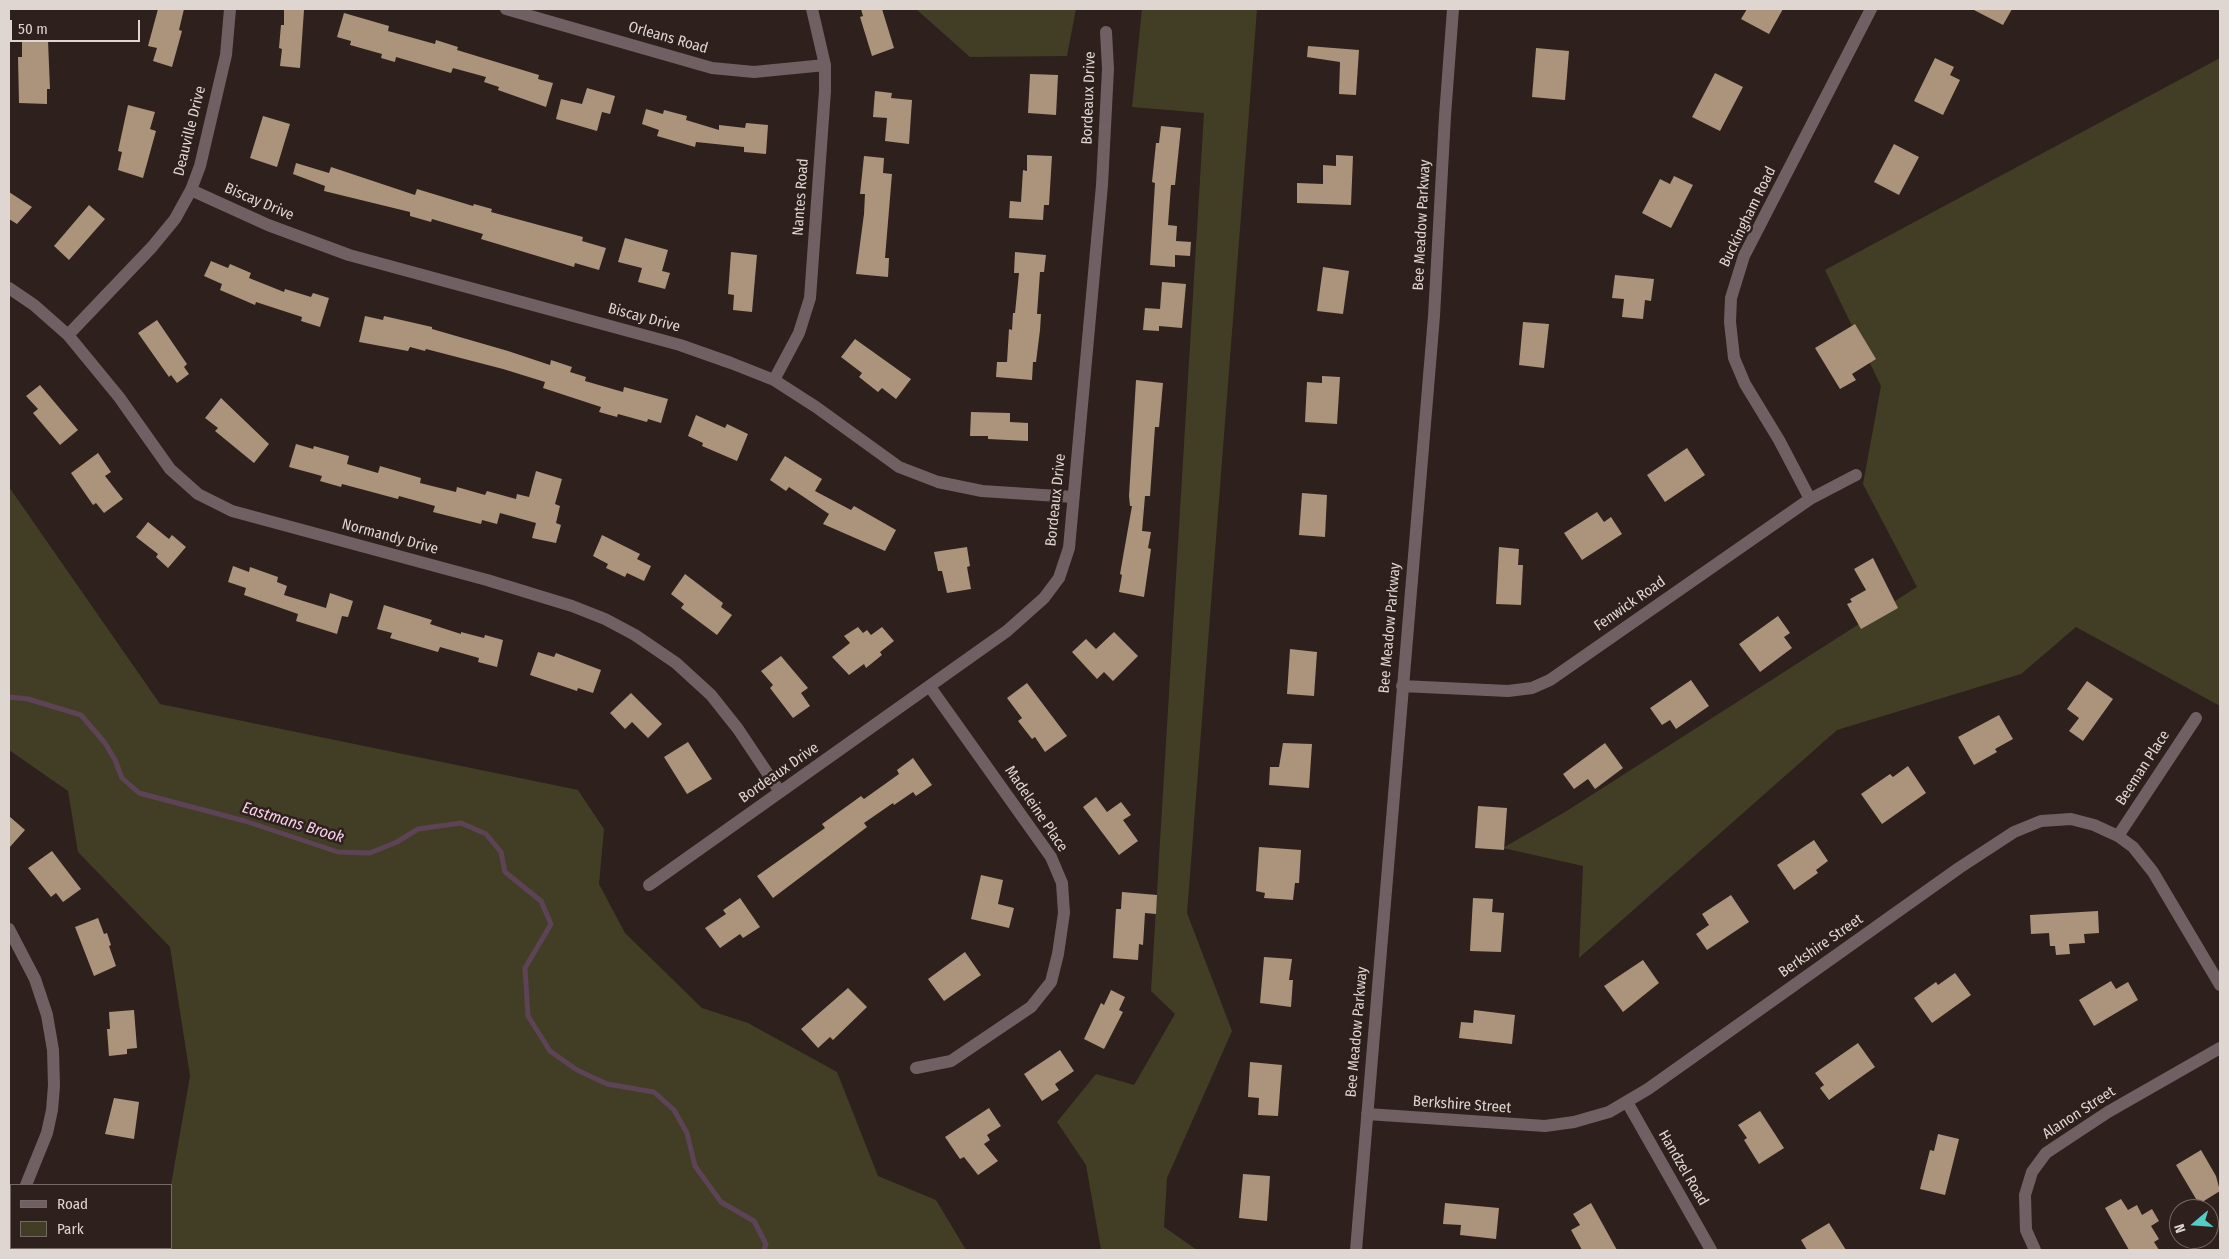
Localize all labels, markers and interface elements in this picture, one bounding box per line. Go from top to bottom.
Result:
scale bar [12,10,142,42]
street label: Orleans Road [626,18,710,58]
text: 50 m [18,20,48,38]
street label: Bordeaux Drive [1078,51,1100,145]
street label: Deauville Drive [170,84,210,178]
street label: Nantes Road [789,158,813,236]
street label: Bee Meadow Parkway [1410,159,1434,291]
street label: Buckingham Road [1716,164,1780,270]
street label: Biscay Drive [222,179,296,225]
street label: Biscay Drive [606,300,682,336]
street label: Bordeaux Drive [1042,453,1070,547]
street label: Normandy Drive [340,515,440,559]
street label: Bee Meadow Parkway [1375,562,1405,694]
street label: Fenwick Road [1591,573,1669,635]
street label: Beeman Place [2112,727,2174,809]
street label: Bordeaux Drive [736,739,822,807]
street label: Madeleine Place [1001,763,1071,855]
water label: Eastmans Brook [240,798,346,848]
street label: Berkshire Street [1775,910,1867,982]
street label: Bee Meadow Parkway [1342,966,1372,1098]
street label: Alanon Street [2039,1083,2119,1143]
street label: Berkshire Street [1412,1093,1512,1117]
street label: Handzel Road [1654,1127,1712,1209]
legend [10,1184,172,1249]
text: Road [57,1195,88,1213]
north arrow [2169,1199,2219,1249]
text: Park [57,1220,84,1238]
text: N [2171,1222,2190,1235]

